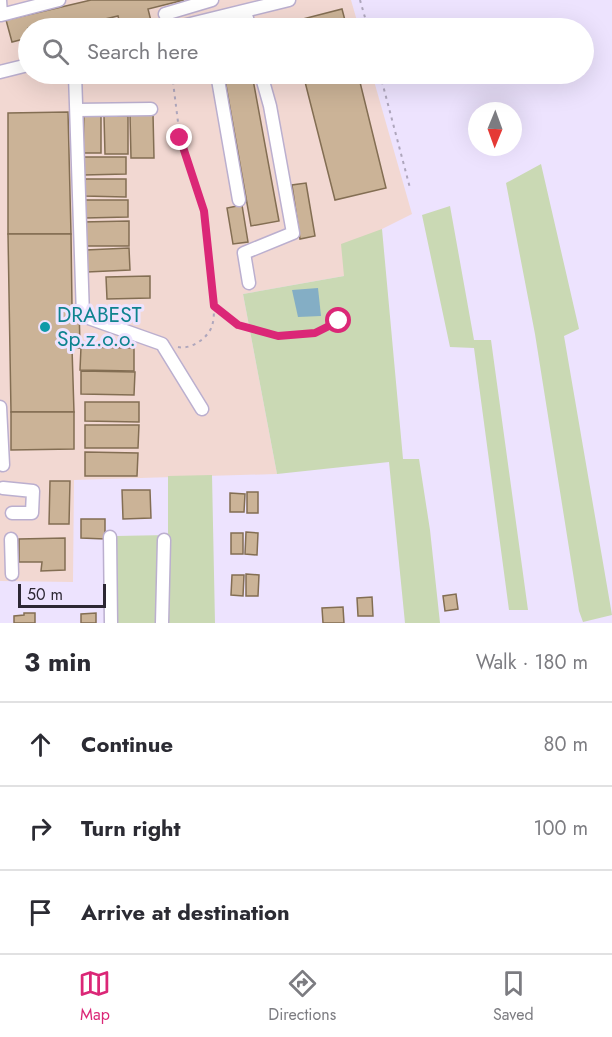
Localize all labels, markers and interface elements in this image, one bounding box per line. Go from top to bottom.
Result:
search box [18,18,594,84]
icon: search [39,35,72,68]
text: Search here [87,35,198,67]
north arrow [468,102,522,156]
route end [166,124,192,150]
place label: DRABEST Sp.z.o.o. [57,300,142,354]
route start [325,307,351,333]
marker: DRABEST Sp.z.o.o. [38,320,52,334]
scale bar [18,581,106,608]
text: 50 m [27,583,63,606]
text: 3 min [24,643,91,681]
text: Walk · 180 m [476,648,588,677]
icon: ahead [24,728,57,761]
text: Continue [81,728,173,760]
text: 80 m [543,730,588,759]
icon: right [24,812,57,845]
text: Turn right [81,812,181,844]
text: 100 m [533,814,588,843]
icon: arrive [24,896,57,929]
text: Arrive at destination [81,896,290,928]
tab: Map [78,967,111,1026]
tab: Directions [268,967,336,1026]
tab: Saved [493,967,534,1026]

